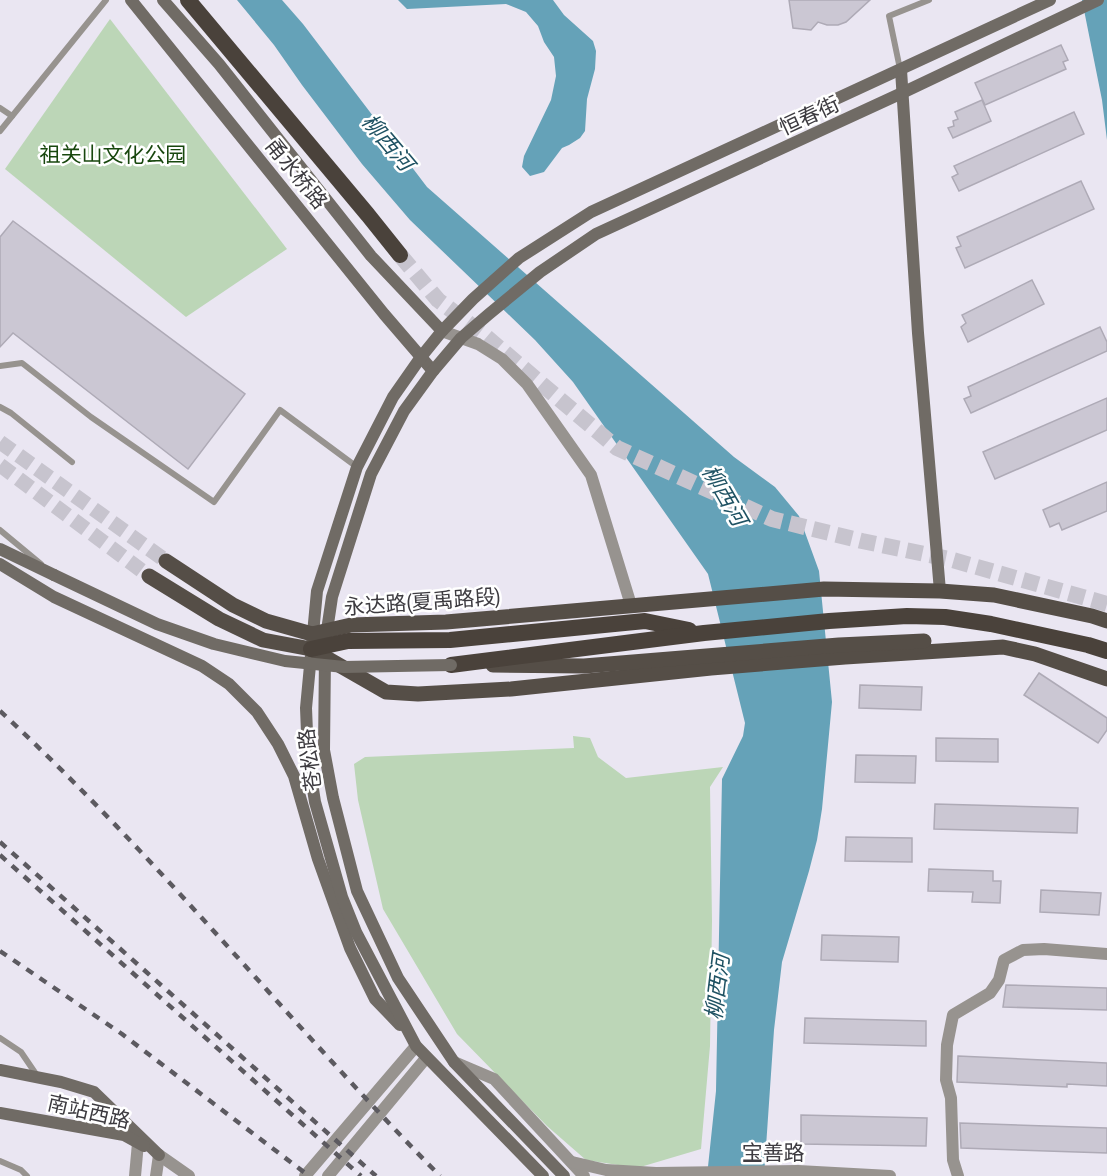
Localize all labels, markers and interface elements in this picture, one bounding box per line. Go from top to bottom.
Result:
street label: 恒春街 [775,91,843,139]
water label: 柳西河 [357,108,422,179]
street label: 甬水桥路 [261,133,333,213]
park label: 祖关山文化公园 [40,142,187,166]
water label: 柳西河 [697,460,755,534]
street label: 永达路(夏禹路段) [343,584,501,618]
street label: 苍松路 [293,727,325,793]
water label: 柳西河 [700,949,734,1021]
street label: 南站西路 [45,1090,133,1132]
street label: 宝善路 [742,1140,805,1164]

